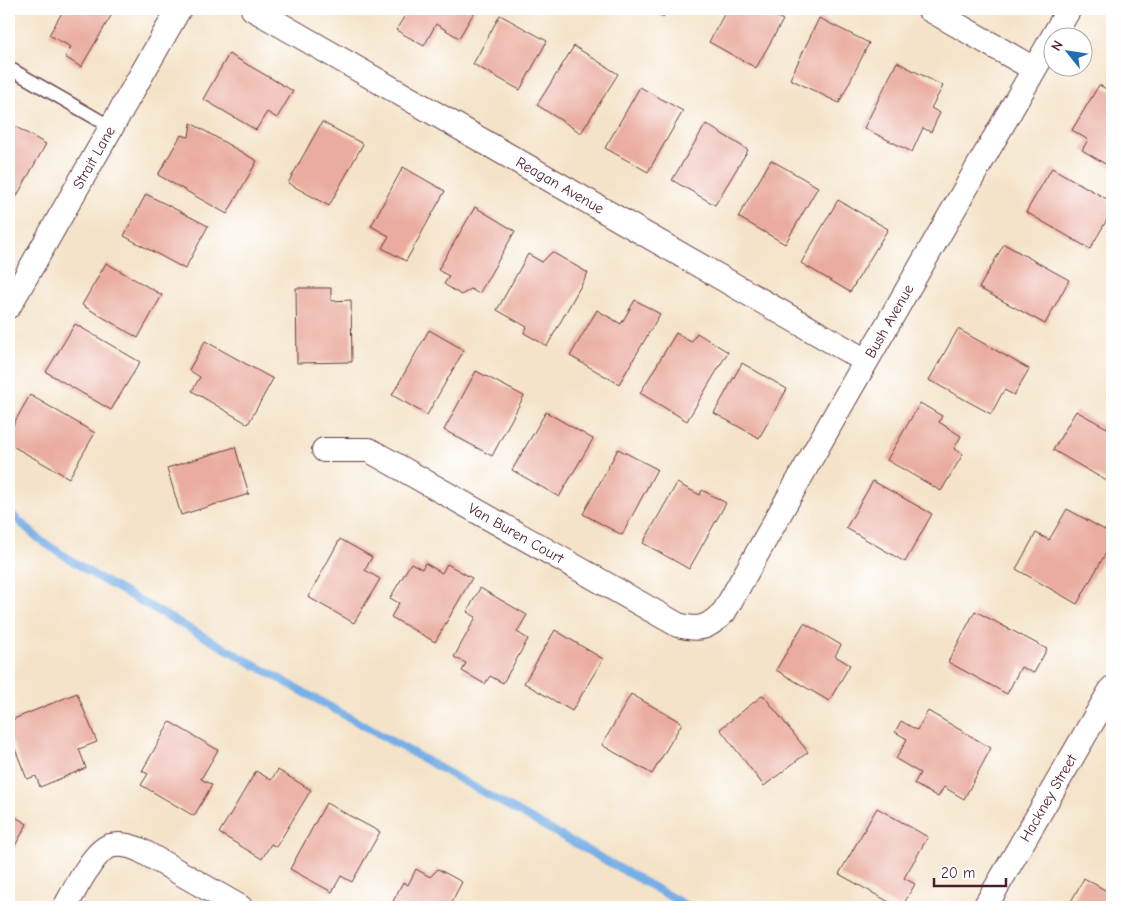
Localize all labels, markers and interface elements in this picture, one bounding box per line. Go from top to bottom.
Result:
north arrow [1044,28,1094,78]
text: N [1048,38,1067,54]
street label: Strait Lane [69,123,119,192]
street label: Reagan Avenue [513,153,608,218]
street label: Bush Avenue [861,281,918,361]
street label: Van Buren Court [465,499,568,568]
street label: Hackney Street [1016,750,1081,845]
scale bar [934,856,1006,888]
text: 20 m [941,864,975,882]

